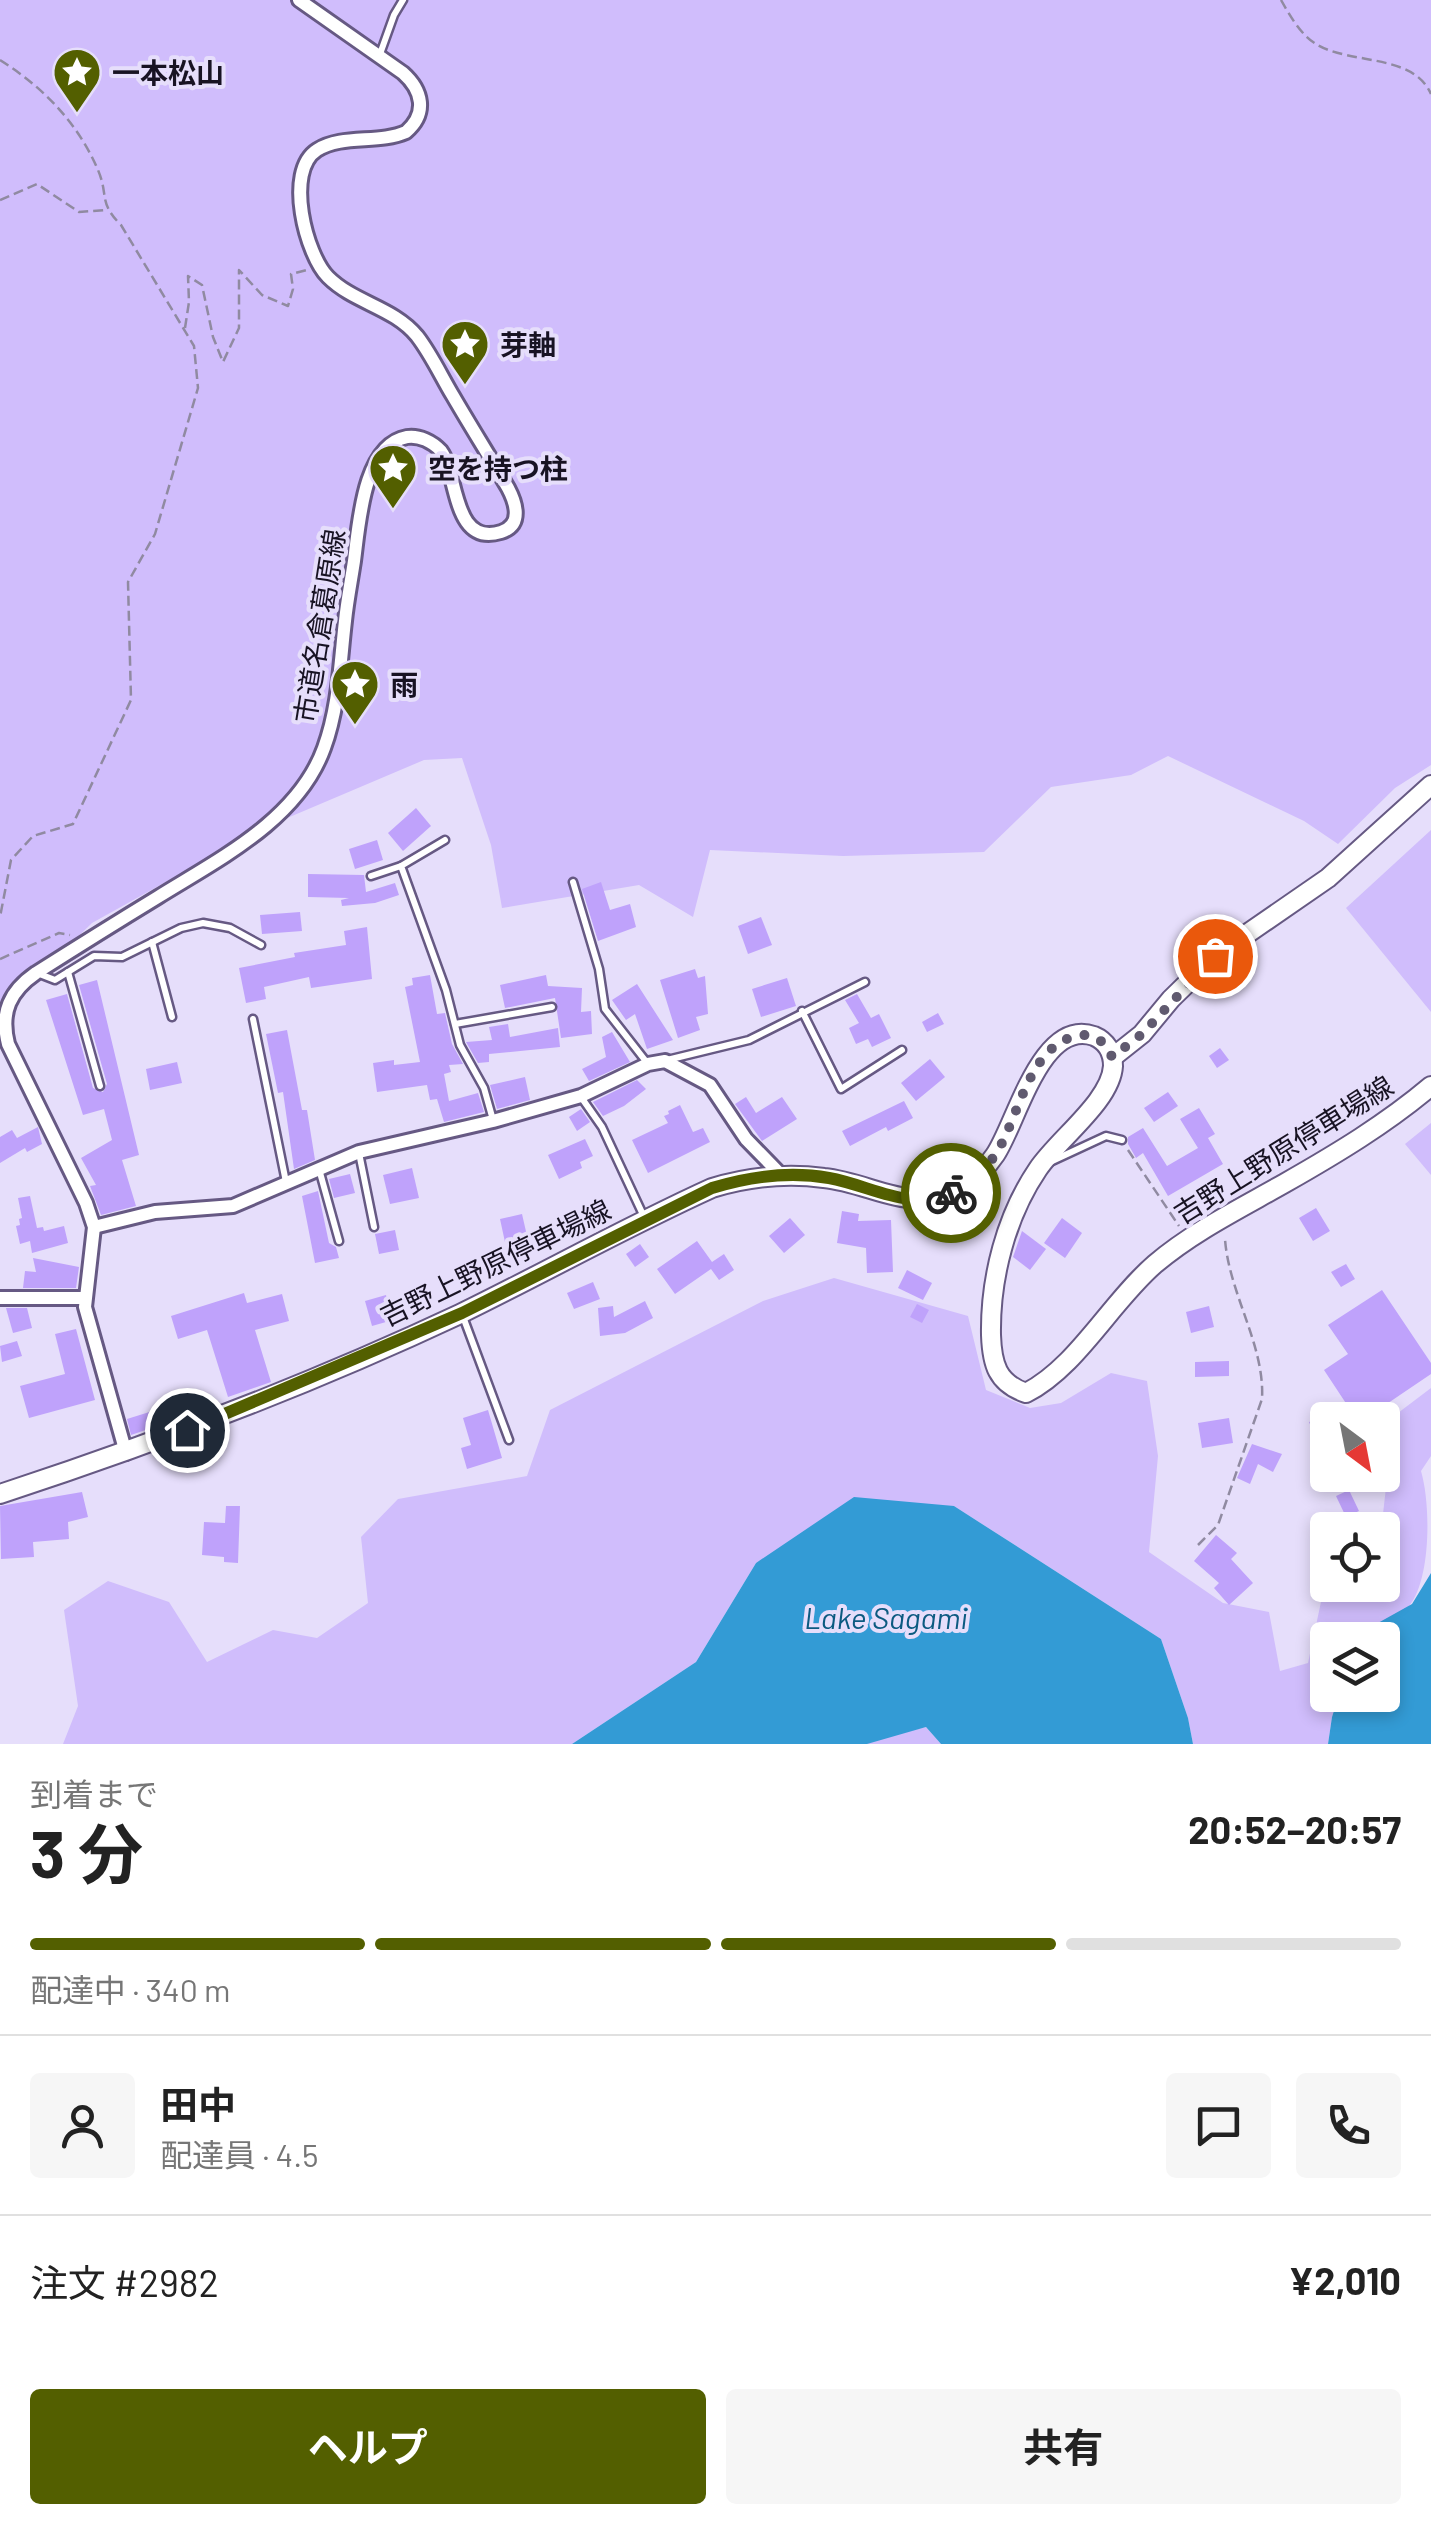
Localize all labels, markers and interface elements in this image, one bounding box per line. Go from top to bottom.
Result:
place icon: 一本松山 [51,46,103,114]
place label: 一本松山 [112,55,224,89]
place icon: 芽軸 [439,318,491,386]
place label: 芽軸 [500,327,556,361]
place icon: 空を持つ柱 [367,442,419,510]
place label: 空を持つ柱 [428,451,568,485]
street label: 市道名倉葛原線 [287,527,351,725]
place icon: 雨 [329,658,381,726]
place label: 雨 [390,667,418,701]
pin [1173,914,1258,999]
icon: bag [1188,929,1243,984]
street label: 吉野上野原停車場線 [1167,1068,1399,1230]
courier [901,1143,1001,1243]
icon: bike [924,1166,979,1221]
street label: 吉野上野原停車場線 [374,1191,616,1333]
pin [145,1388,230,1473]
north arrow [1310,1402,1400,1492]
map controls [1310,1402,1400,1712]
icon: home [160,1403,215,1458]
button: locate [1310,1512,1400,1602]
water label: Lake Sagami [804,1599,968,1635]
button: layers [1310,1622,1400,1712]
text: 到着まで [30,1774,158,1812]
text: 20:52–20:57 [1188,1806,1401,1852]
text: 3 分 [30,1813,143,1891]
text: 配達中 · 340 m [30,1970,231,2008]
button: person [30,2073,135,2178]
button: chat [1166,2073,1271,2178]
button: phone [1296,2073,1401,2178]
text: 田中 [160,2081,236,2127]
text: 配達員 · 4.5 [160,2135,319,2173]
text: ¥2,010 [1288,2257,1401,2303]
text: 注文 #2982 [30,2259,219,2305]
button: ヘルプ [30,2389,706,2504]
button: 共有 [726,2389,1401,2504]

